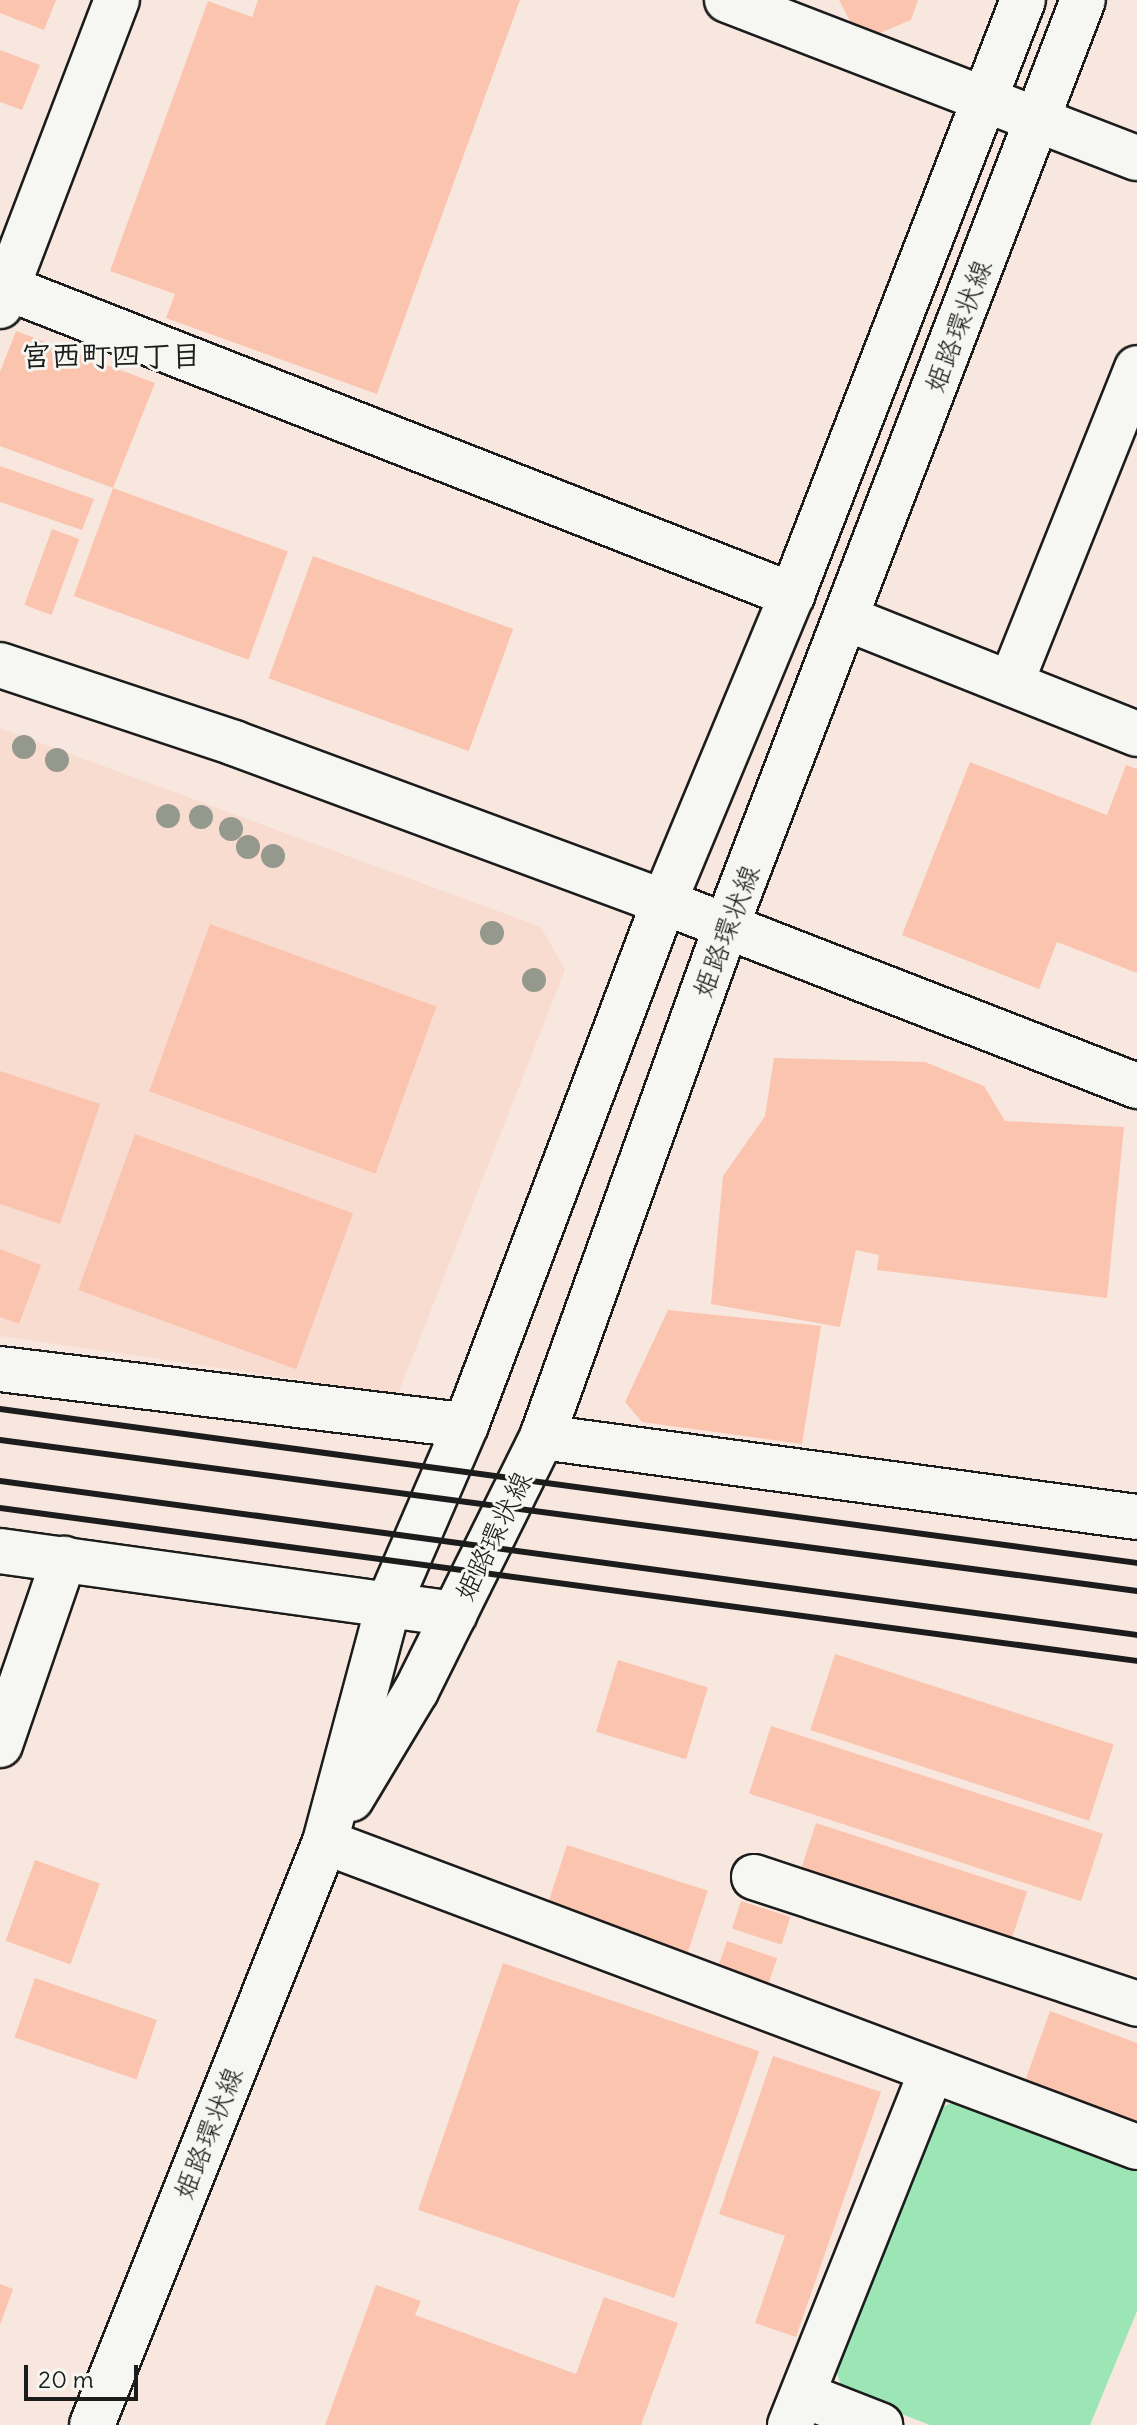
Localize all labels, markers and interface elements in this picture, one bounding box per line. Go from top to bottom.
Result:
street label: 姫路環状線 [917,255,999,397]
district label: 宮西町四丁目 [21,337,201,373]
street label: 姫路環状線 [685,860,767,1002]
street label: 姫路環状線 [447,1466,539,1606]
street label: 姫路環状線 [166,2062,250,2204]
scale bar [28,2349,142,2399]
text: 20 m [38,2364,94,2394]

